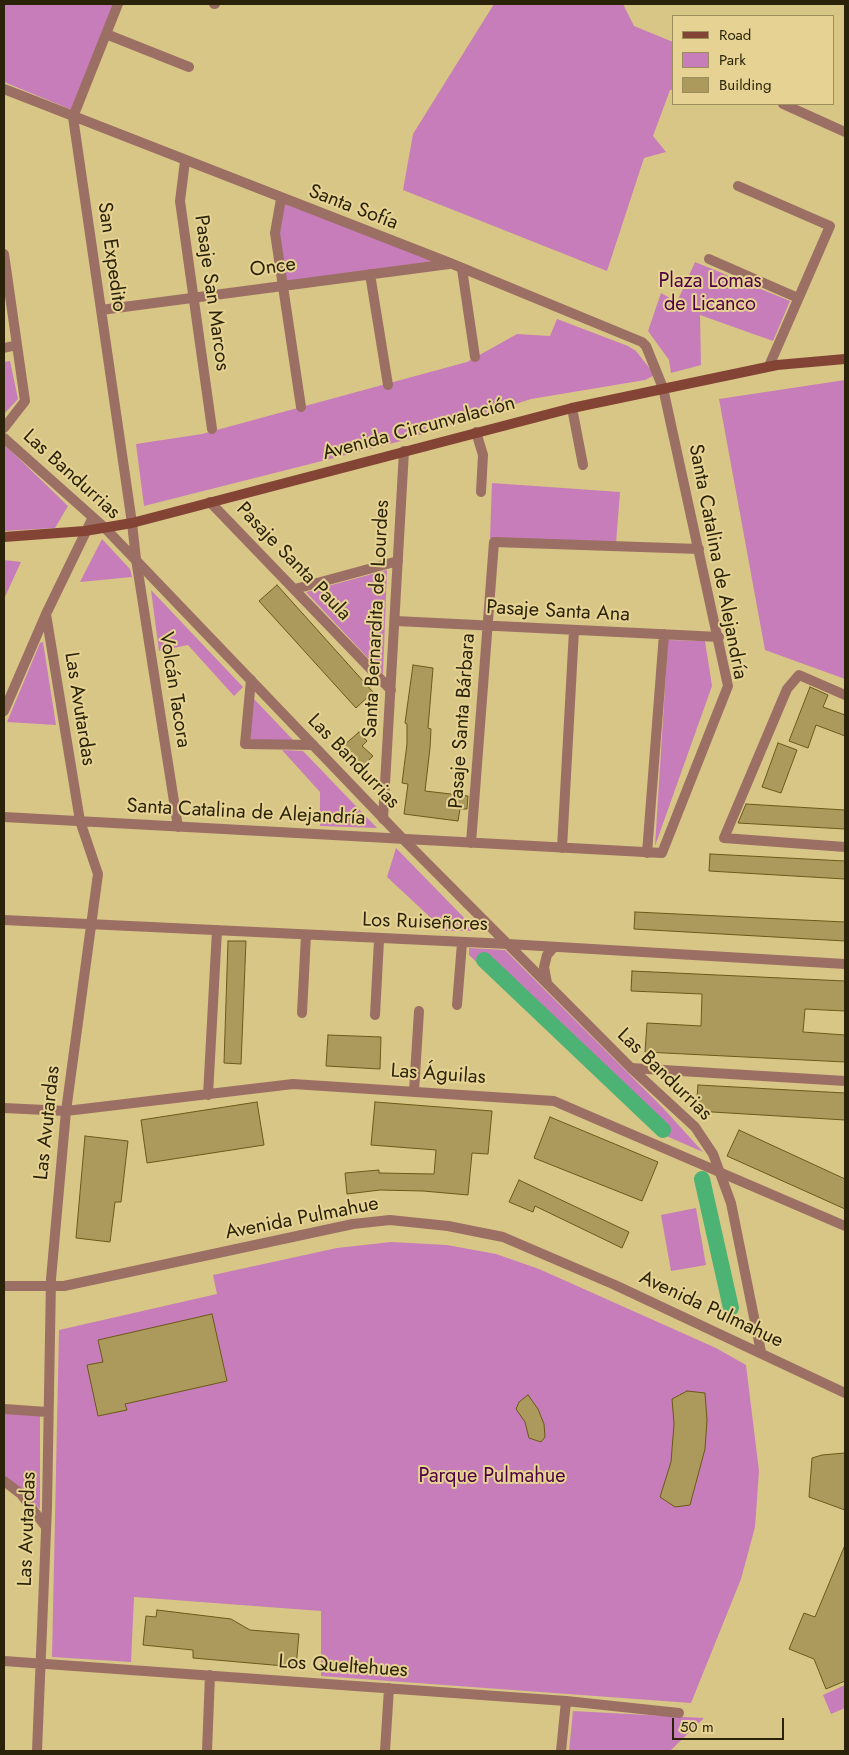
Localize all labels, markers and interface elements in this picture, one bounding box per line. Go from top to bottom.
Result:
legend [672,15,834,105]
text: Road [719,24,751,46]
text: Park [719,49,746,71]
text: Building [719,74,771,96]
street label: Santa Sofía [305,180,401,236]
street label: San Expedito [91,201,131,313]
street label: Pasaje San Marcos [188,214,234,372]
street label: Once [248,253,298,283]
park label: Plaza Lomas de Licanco [658,270,762,317]
street label: Avenida Circunvalación [320,392,518,466]
street label: Las Bandurrias [17,425,125,525]
street label: Santa Catalina de Alejandría [682,442,752,682]
street label: Pasaje Santa Paula [230,498,356,626]
street label: Santa Bernardita de Lourdes [359,499,395,739]
street label: Pasaje Santa Ana [486,596,630,628]
street label: Volcán Tacora [153,630,195,750]
street label: Pasaje Santa Bárbara [445,633,481,809]
street label: Las Avutardas [58,651,100,767]
street label: Las Bandurrias [302,710,404,814]
street label: Santa Catalina de Alejandría [126,795,366,831]
street label: Los Ruiseñores [362,909,488,937]
street label: Las Bandurrias [612,1024,716,1126]
street label: Las Águilas [390,1060,486,1090]
street label: Las Avutardas [30,1065,66,1181]
street label: Avenida Pulmahue [223,1192,381,1246]
street label: Avenida Pulmahue [635,1266,787,1354]
park label: Parque Pulmahue [419,1465,565,1489]
street label: Las Avutardas [14,1471,42,1587]
street label: Los Queltehues [278,1651,408,1683]
scale bar [674,1708,786,1740]
text: 50 m [680,1716,714,1738]

